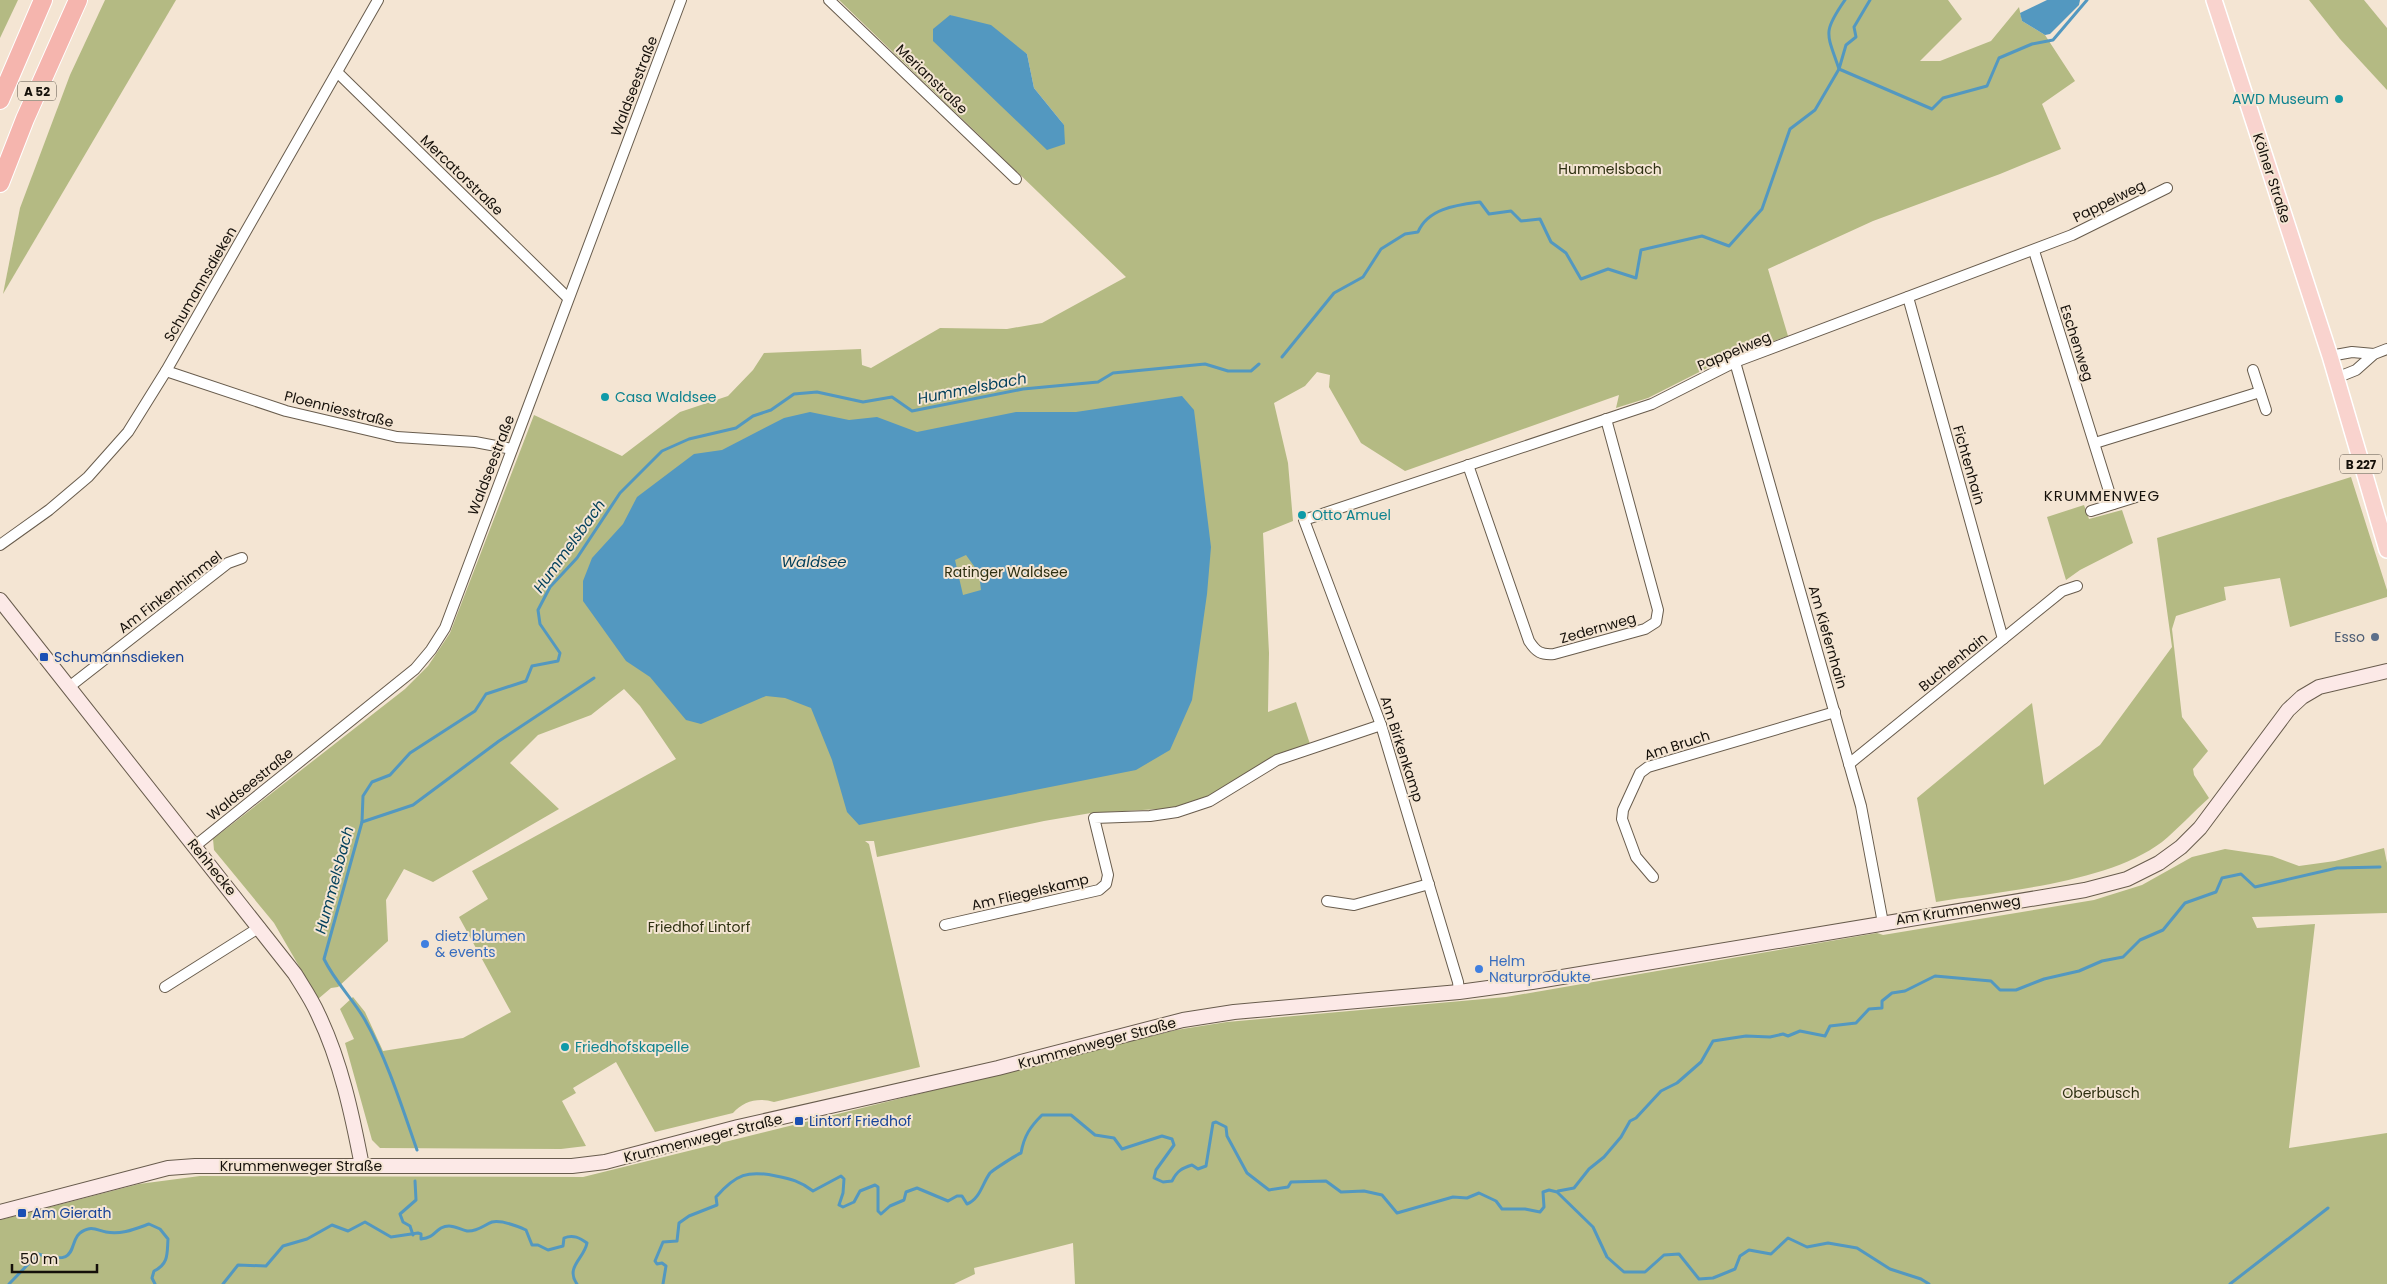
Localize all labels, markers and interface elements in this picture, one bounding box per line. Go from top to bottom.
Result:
street label: Waldseestraße [606,33,662,139]
street label: Merianstraße [892,39,973,119]
road number: A 52 [18,82,56,100]
place label: AWD Museum [2232,89,2329,109]
marker: AWD Museum [2333,93,2345,105]
street label: Mercatorstraße [416,130,508,220]
street label: Kölner Straße [2248,130,2296,226]
park label: Hummelsbach [1558,159,1662,179]
street label: Pappelweg [2069,175,2149,227]
street label: Schumannsdieken [159,223,241,345]
street label: Eschenweg [2055,302,2099,384]
street label: Pappelweg [1694,327,1774,375]
water label: Hummelsbach [916,367,1028,409]
street label: Ploenniesstraße [282,386,396,432]
place label: Casa Waldsee [615,387,717,407]
marker: Casa Waldsee [599,391,611,403]
street label: Waldseestraße [463,412,519,518]
street label: Fichtenhain [1948,423,1990,507]
road number: B 227 [2340,454,2382,474]
district label: KRUMMENWEG [2044,485,2160,506]
water label: Hummelsbach [528,495,610,597]
place label: Otto Amuel [1312,505,1391,525]
marker: Otto Amuel [1296,509,1308,521]
street label: Am Finkenhimmel [114,546,226,638]
water label: Waldsee [781,551,847,572]
park label: Ratinger Waldsee [944,562,1068,582]
street label: Am Kiefernhain [1804,583,1852,691]
street label: Zedernweg [1558,608,1638,648]
place label: Esso [2334,627,2365,647]
street label: Buchenhain [1914,628,1992,696]
marker: Esso [2369,631,2381,643]
place label: Schumannsdieken [54,647,184,667]
marker: Schumannsdieken [38,651,50,663]
street label: Am Birkenkamp [1375,693,1429,805]
street label: Am Bruch [1642,725,1712,765]
street label: Waldseestraße [203,743,298,825]
water label: Hummelsbach [310,824,358,936]
street label: Rehhecke [183,834,241,900]
street label: Am Fliegelskamp [969,869,1091,915]
street label: Am Krummenweg [1894,890,2022,930]
park label: Friedhof Lintorf [648,917,751,937]
place label: dietz blumen & events [435,926,526,962]
marker: dietz blumen & events [419,938,431,950]
place label: Helm Naturprodukte [1489,951,1591,987]
marker: Helm Naturprodukte [1473,963,1485,975]
street label: Krummenweger Straße [1016,1012,1178,1074]
place label: Friedhofskapelle [575,1037,689,1057]
marker: Friedhofskapelle [559,1041,571,1053]
park label: Oberbusch [2062,1083,2140,1103]
street label: Krummenweger Straße [622,1109,785,1167]
place label: Lintorf Friedhof [809,1111,912,1131]
marker: Lintorf Friedhof [793,1115,805,1127]
street label: Krummenweger Straße [220,1156,383,1176]
place label: Am Gierath [32,1203,111,1223]
marker: Am Gierath [16,1207,28,1219]
scale bar [12,1242,98,1274]
text: 50 m [20,1248,58,1269]

